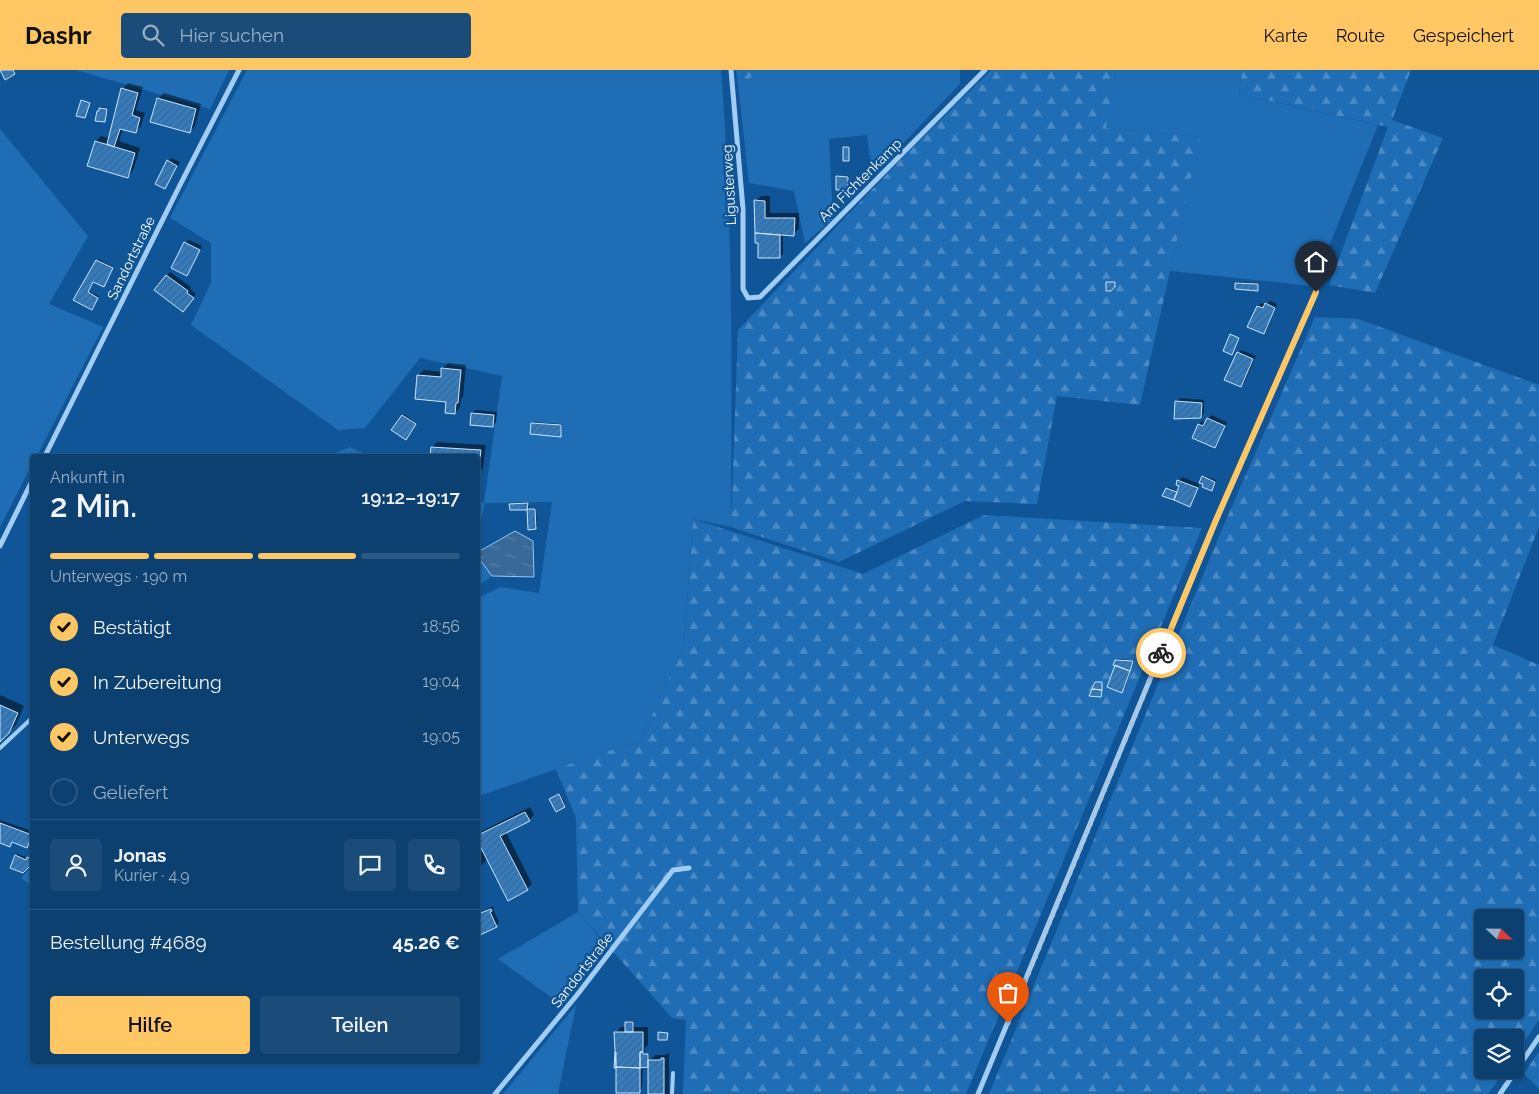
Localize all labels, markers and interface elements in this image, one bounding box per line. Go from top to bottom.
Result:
search box [121,13,471,58]
text: Dashr [25,21,91,50]
icon: search [139,21,167,49]
text: Hier suchen [179,24,284,46]
text: Karte [1264,25,1308,46]
text: Route [1336,25,1385,46]
text: Gespeichert [1413,25,1514,46]
street label: Am Fichtenkamp [815,135,905,225]
street label: Ligusterweg [719,144,739,226]
street label: Sandortstraße [104,214,158,302]
pin [1295,241,1337,292]
icon: home [1302,248,1330,276]
text: Ankunft in [50,468,125,487]
text: 19:12–19:17 [361,486,460,508]
text: 2 Min. [50,487,137,524]
text: Unterwegs · 190 m [50,567,187,586]
icon: check [50,613,78,641]
text: Bestätigt [93,616,171,638]
text: 18:56 [422,617,460,636]
courier [1136,628,1186,678]
icon: bike [1147,639,1175,667]
icon: check [50,668,78,696]
text: In Zubereitung [93,671,222,693]
text: 19:04 [422,672,460,691]
icon: check [50,723,78,751]
text: Unterwegs [93,726,189,748]
text: 19:05 [422,727,460,746]
text: Geliefert [93,781,168,803]
button: person [50,839,102,891]
button: chat [344,839,396,891]
button: phone [408,839,460,891]
text: Jonas [114,844,166,866]
text: Kurier · 4.9 [114,866,190,885]
north arrow [1474,909,1524,959]
map controls [1474,909,1524,1079]
street label: Sandortstraße [548,929,616,1011]
text: Bestellung #4689 [50,931,207,953]
text: 45.26 € [392,931,460,953]
button: locate [1474,969,1524,1019]
pin [987,972,1029,1023]
icon: bag [994,979,1022,1007]
button: Hilfe [50,996,250,1054]
button: Teilen [260,996,460,1054]
button: layers [1474,1029,1524,1079]

